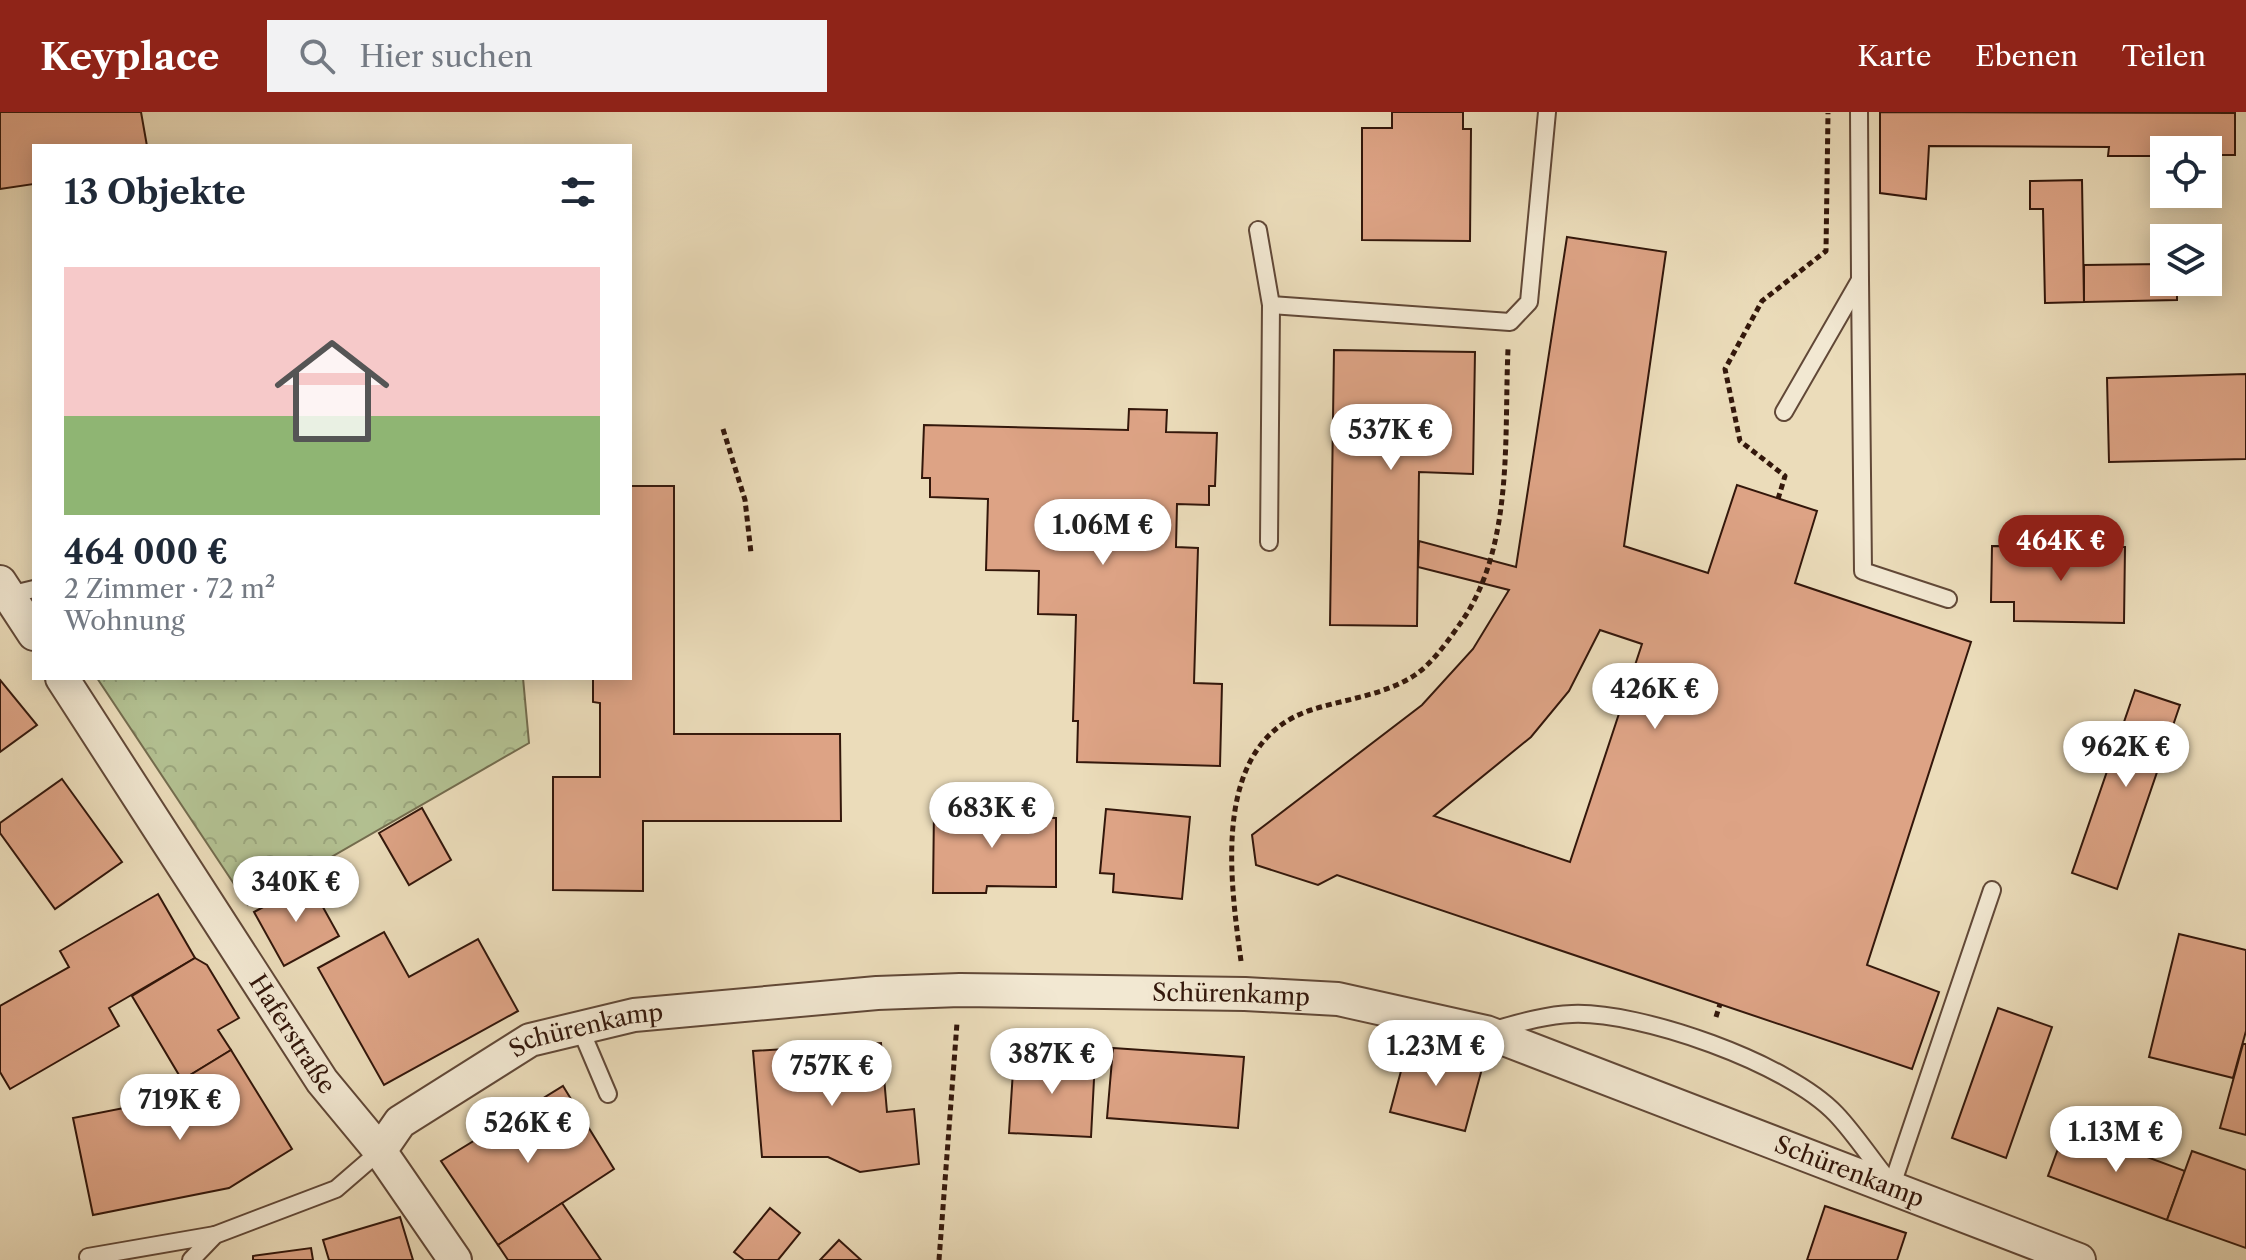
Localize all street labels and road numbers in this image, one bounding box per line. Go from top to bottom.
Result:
street label: Haferstraße [243,969,342,1100]
street label: Schürenkamp [1152,978,1311,1011]
street label: Schürenkamp [503,997,664,1064]
street label: Schürenkamp [1771,1129,1928,1213]

